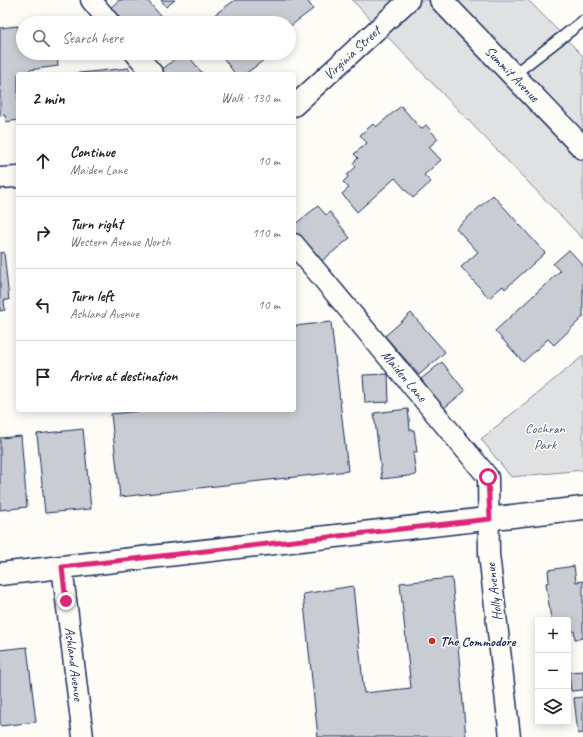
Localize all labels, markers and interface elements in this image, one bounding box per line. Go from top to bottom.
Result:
search box [16,16,296,60]
street label: Virginia Street [320,21,385,83]
icon: search [30,27,52,49]
text: Search here [62,29,123,48]
street label: Summit Avenue [481,43,544,106]
text: 2 min [32,88,65,109]
text: Walk · 130 m [221,90,280,106]
text: Continue [70,143,115,162]
icon: ahead [32,150,54,172]
text: 10 m [258,153,280,169]
text: Maiden Lane [70,162,127,178]
text: Turn right [70,215,123,234]
icon: right [32,222,54,244]
text: 110 m [252,225,280,241]
text: Western Avenue North [70,234,171,250]
text: Turn left [70,287,113,306]
icon: left [32,294,54,316]
text: 10 m [258,297,280,313]
text: Ashland Avenue [70,306,139,322]
street label: Maiden Lane [378,347,431,406]
icon: arrive [32,366,54,388]
text: Arrive at destination [70,367,177,386]
park label: Cochran Park [525,420,566,453]
route start [479,468,497,486]
street label: Holly Avenue [482,561,506,622]
route end [57,592,75,610]
map controls [535,617,571,725]
button: + [535,617,571,653]
street label: Ashland Avenue [61,626,87,703]
place label: The Commodore [440,633,517,650]
marker: The Commodore [427,636,437,646]
button: − [535,653,571,689]
button: layers [535,689,571,725]

